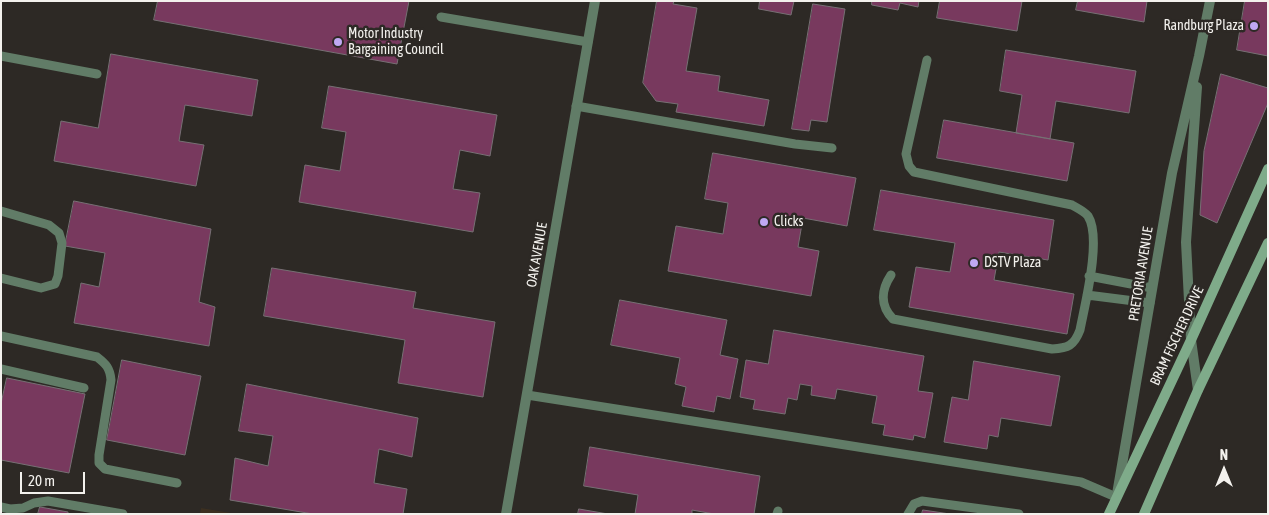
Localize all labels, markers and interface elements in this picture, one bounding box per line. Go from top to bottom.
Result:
place label: Randburg Plaza [1163,18,1244,34]
marker: Randburg Plaza [1248,20,1260,32]
place label: Motor Industry Bargaining Council [348,26,444,58]
marker: Motor Industry Bargaining Council [332,36,344,48]
place label: Clicks [774,214,804,230]
marker: Clicks [758,216,770,228]
street label: OAK AVENUE [523,221,551,289]
street label: PRETORIA AVENUE [1125,226,1157,322]
place label: DSTV Plaza [984,255,1041,271]
marker: DSTV Plaza [968,257,980,269]
street label: BRAM FISCHER DRIVE [1147,284,1207,388]
north arrow [1199,445,1249,495]
text: N [1220,447,1228,463]
scale bar [22,462,88,494]
text: 20 m [28,472,55,489]

